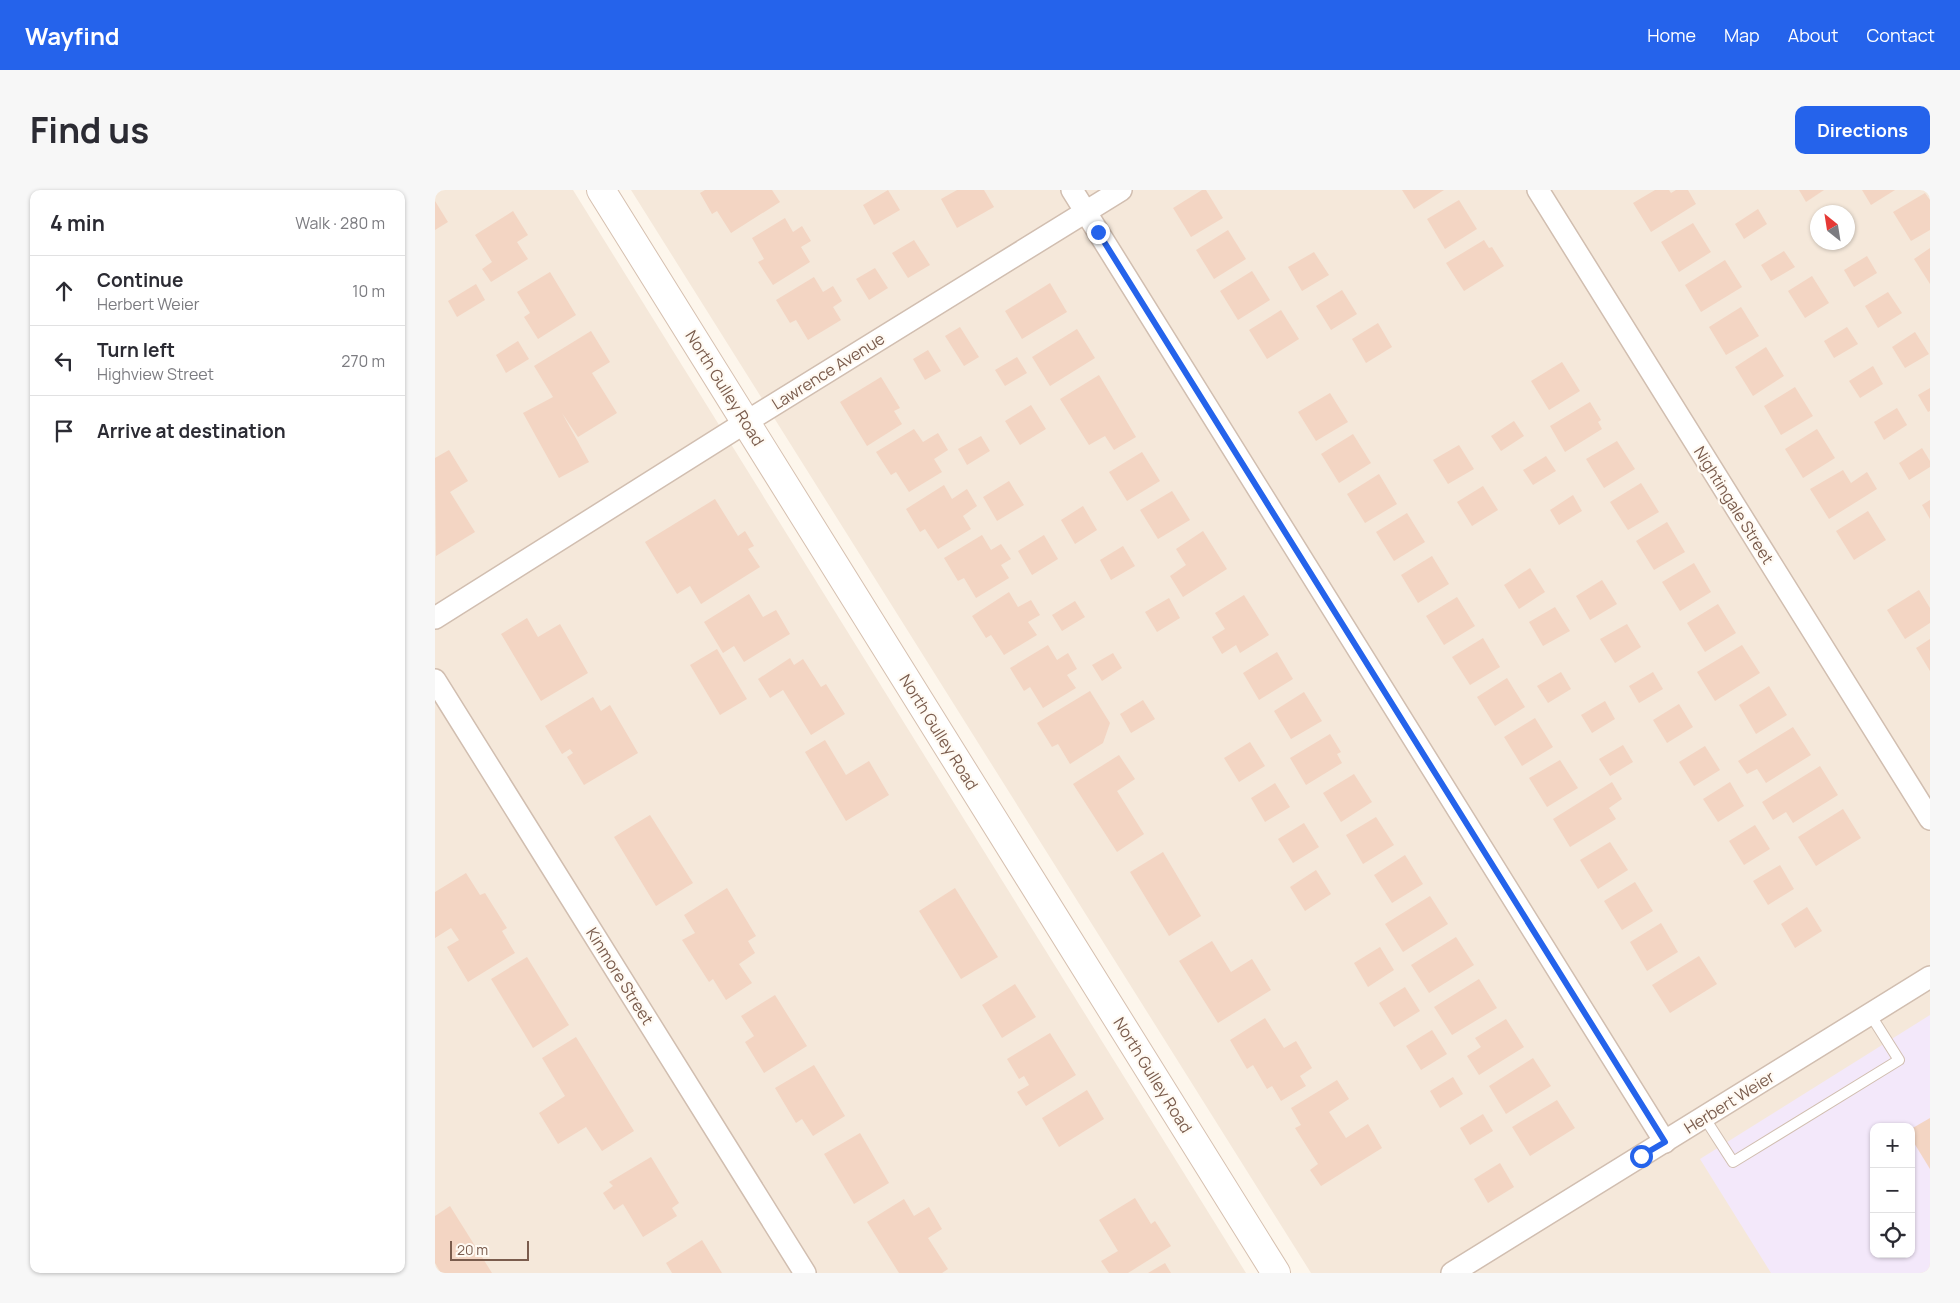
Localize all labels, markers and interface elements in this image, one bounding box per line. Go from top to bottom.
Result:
text: Wayfind [25,19,120,52]
text: Home [1647,23,1696,47]
text: Map [1724,23,1760,47]
text: About [1788,23,1838,47]
text: Contact [1866,23,1935,47]
text: Find us [30,106,149,154]
button: Directions [1795,106,1930,154]
north arrow [1810,205,1855,250]
text: 4 min [50,209,105,237]
text: Walk · 280 m [295,212,385,234]
route end [1087,221,1110,244]
text: Continue [97,267,183,293]
icon: ahead [50,277,78,305]
text: 10 m [352,280,385,302]
text: Herbert Weier [97,293,200,315]
street label: North Gulley Road [681,326,769,450]
street label: Lawrence Avenue [767,327,889,415]
text: Turn left [97,337,175,363]
icon: left [50,347,78,375]
text: 270 m [341,350,385,372]
text: Highview Street [97,363,214,385]
icon: arrive [50,417,78,445]
text: Arrive at destination [97,418,286,444]
street label: Nightingale Street [1689,442,1779,568]
street label: North Gulley Road [895,670,983,794]
street label: Kinmore Street [581,923,659,1029]
street label: North Gulley Road [1109,1013,1197,1137]
street label: Herbert Weier [1680,1065,1778,1138]
map controls [1870,1123,1915,1258]
button: + [1870,1123,1915,1168]
route start [1630,1145,1653,1168]
button: − [1870,1168,1915,1213]
button: locate [1870,1213,1915,1258]
scale bar [450,1238,529,1261]
text: 20 m [457,1240,488,1259]

